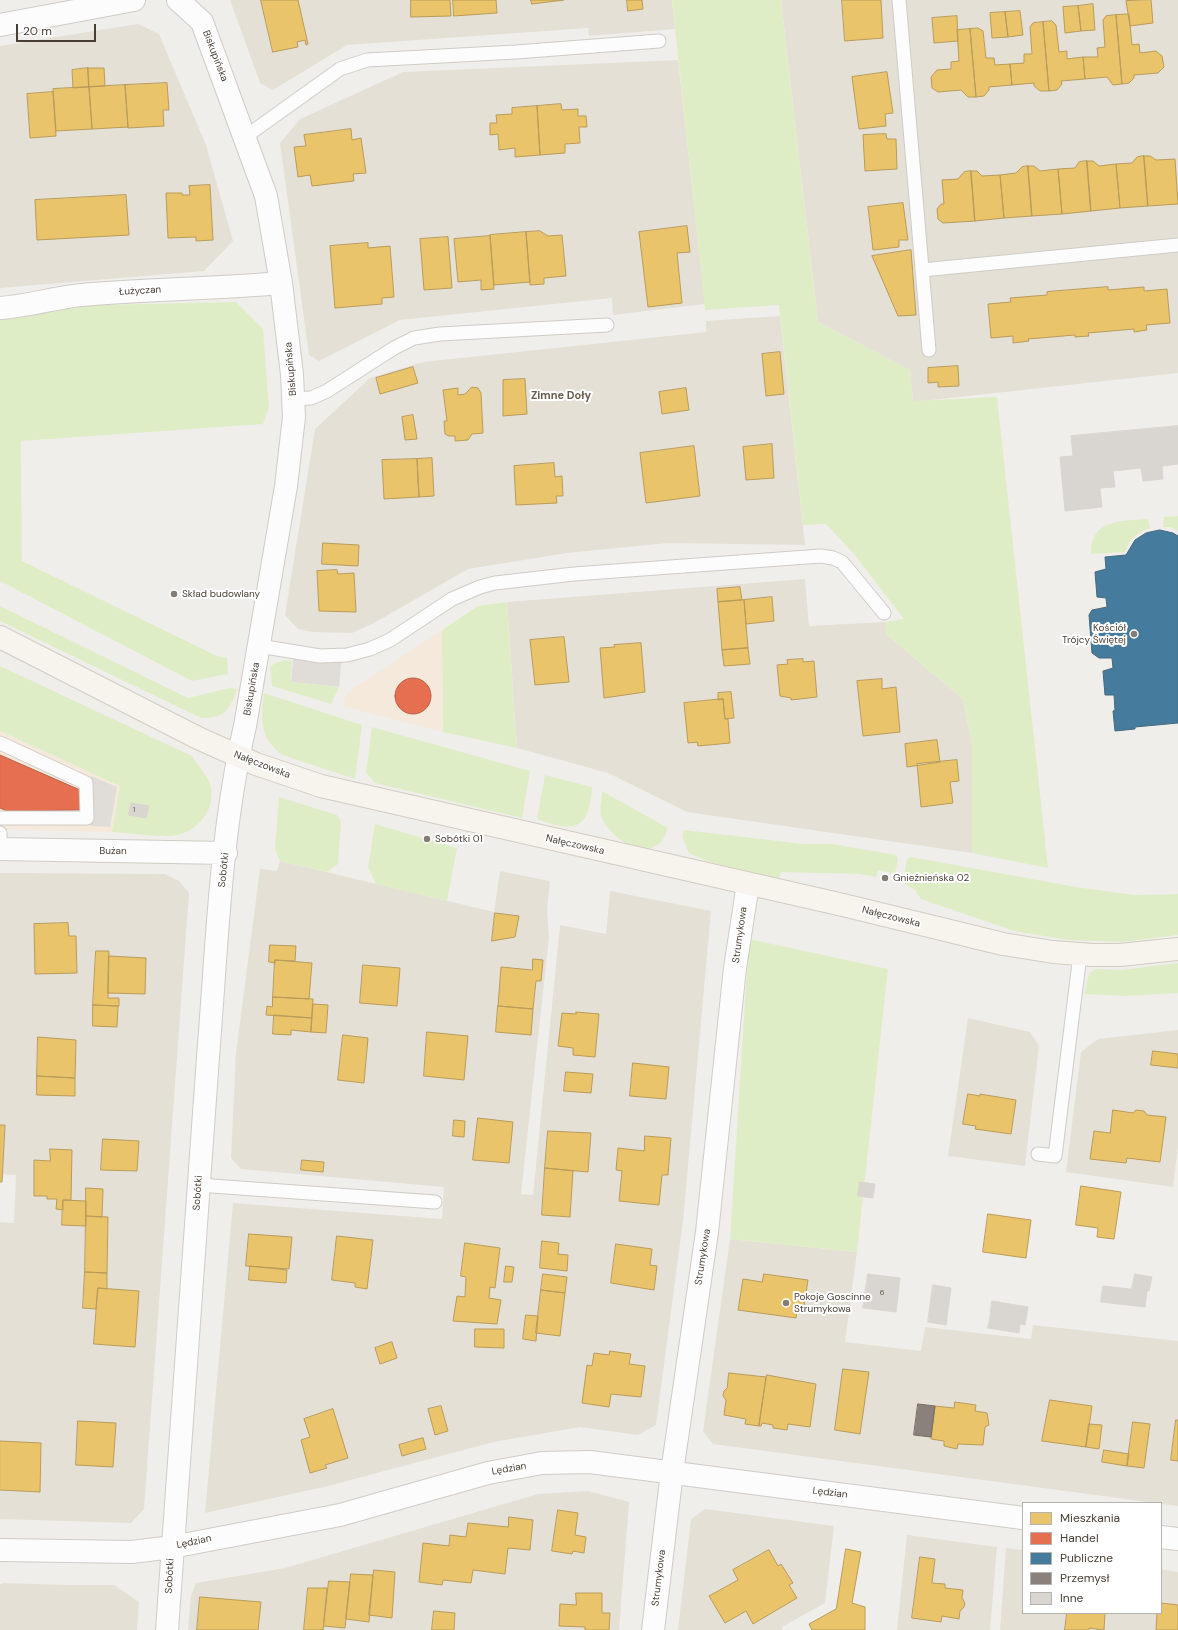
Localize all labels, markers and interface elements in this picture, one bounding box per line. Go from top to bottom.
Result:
scale bar [18,16,98,42]
text: 20 m [23,23,52,39]
street label: Biskupińska [200,29,230,83]
street label: Łużyczan [119,284,161,298]
street label: Biskupińska [283,342,299,396]
district label: Zimne Doły [531,389,591,403]
place label: Skład budowlany [182,588,260,600]
marker: Skład budowlany [169,589,179,599]
place label: Kościół Trójcy Świętej [1062,622,1126,646]
marker: Kościół Trójcy Świętej [1129,629,1139,639]
street label: Biskupińska [241,661,263,717]
street label: Nałęczowska [232,749,292,781]
house number: 1 [133,805,135,815]
street label: Nałęczowska [545,832,605,858]
place label: Sobótki 01 [435,833,483,845]
marker: Sobótki 01 [422,834,432,844]
street label: Bużan [99,845,127,857]
street label: Sobótki [216,852,232,888]
place label: Gnieźnieńska 02 [893,872,969,884]
marker: Gnieźnieńska 02 [880,873,890,883]
street label: Nałęczowska [861,904,921,930]
street label: Strumykowa [730,906,750,964]
street label: Sobótki [191,1175,205,1211]
street label: Strumykowa [693,1228,713,1286]
house number: 6 [879,1288,885,1298]
place label: Pokoje Goscinne Strumykowa [794,1291,871,1314]
marker: Pokoje Goscinne Strumykowa [781,1298,791,1308]
street label: Lędzian [491,1460,527,1478]
street label: Lędzian [812,1485,848,1501]
legend [1022,1502,1162,1614]
text: Mieszkania [1060,1510,1120,1526]
text: Handel [1060,1530,1099,1546]
street label: Lędzian [176,1532,212,1552]
street label: Strumykowa [650,1549,668,1607]
text: Publiczne [1060,1550,1113,1566]
street label: Sobótki [163,1558,177,1594]
text: Przemysł [1060,1570,1110,1586]
text: Inne [1060,1590,1083,1606]

